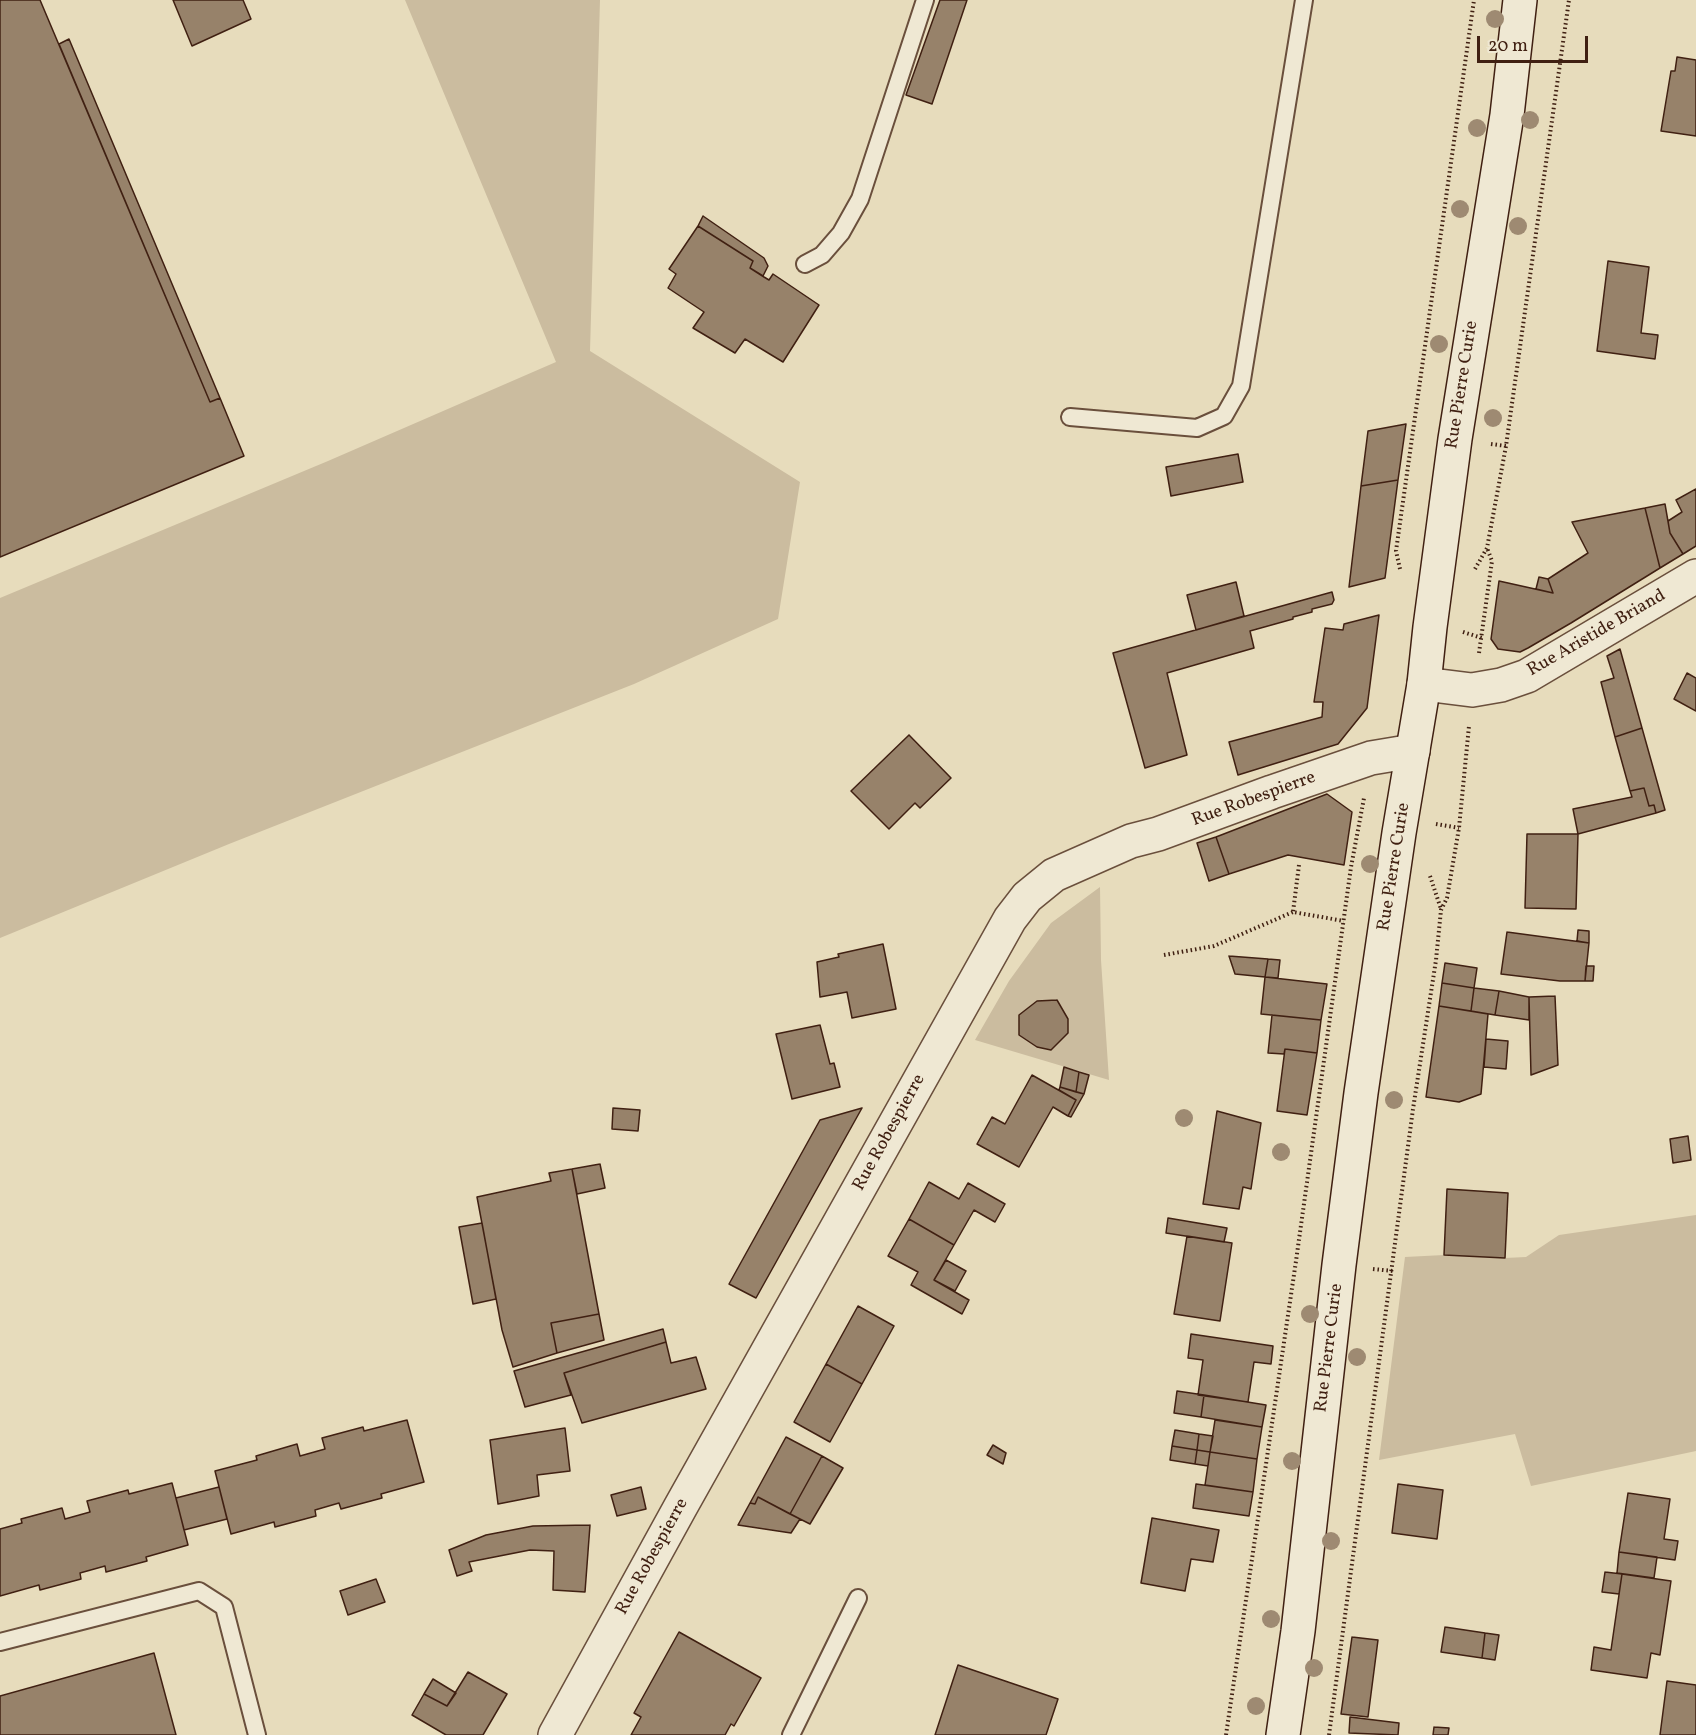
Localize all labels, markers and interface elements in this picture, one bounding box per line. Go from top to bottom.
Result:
scale bar [1480,24,1591,62]
text: 20 m [1488,34,1528,59]
street label: Rue Pierre Curie [1442,319,1484,451]
street label: Rue Aristide Briand [1524,586,1670,682]
street label: Rue Robespierre [1189,768,1319,832]
street label: Rue Pierre Curie [1374,801,1416,933]
street label: Rue Robespierre [849,1071,931,1195]
street label: Rue Pierre Curie [1311,1282,1349,1414]
street label: Rue Robespierre [612,1495,694,1619]

